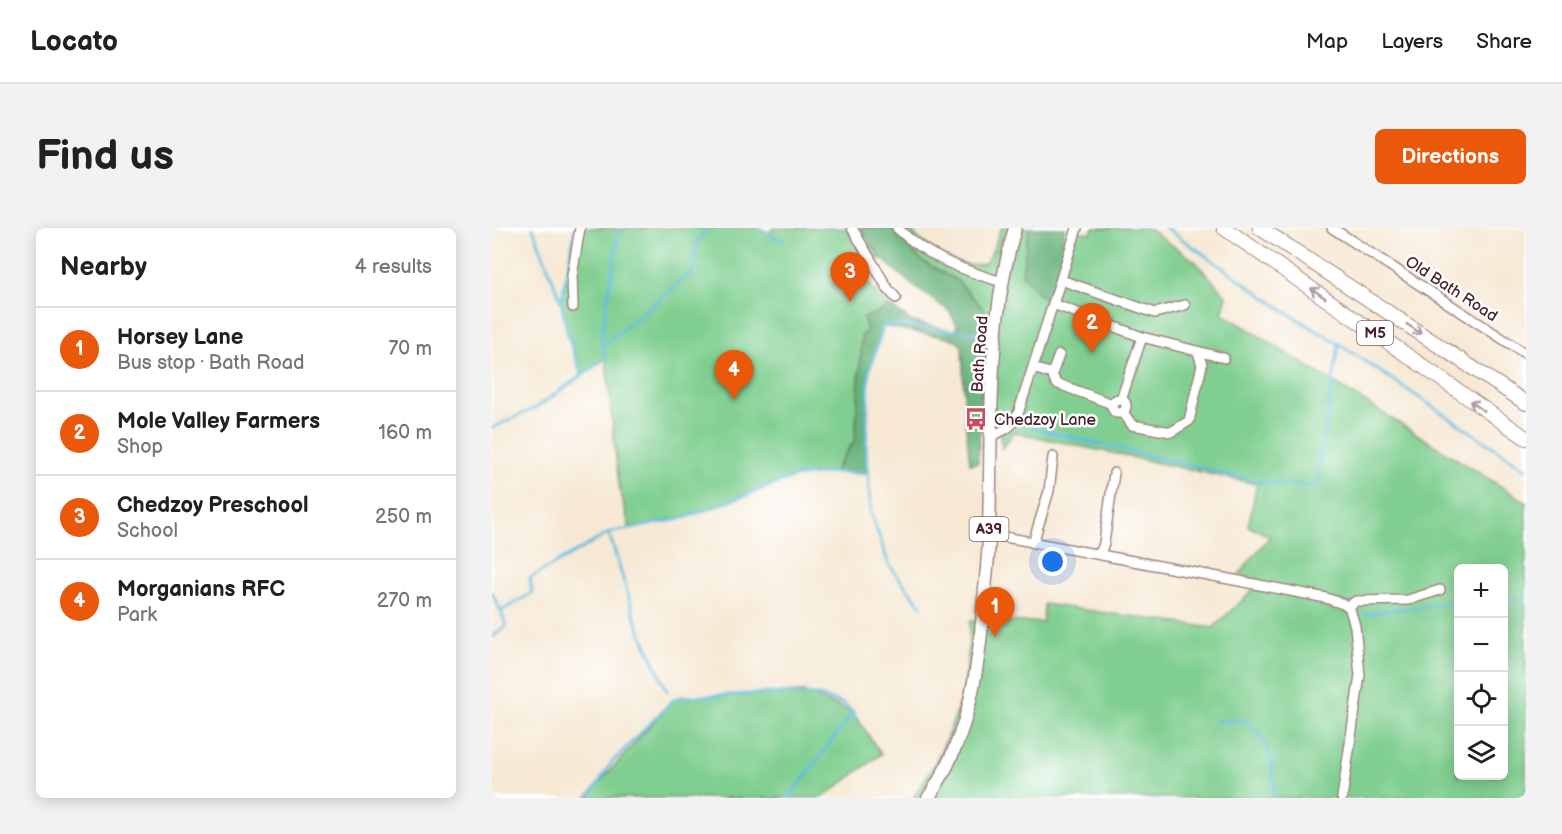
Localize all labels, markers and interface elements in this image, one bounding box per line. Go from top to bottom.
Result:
text: Locato [30,25,118,58]
text: Map [1306,29,1348,54]
text: Layers [1381,29,1443,54]
text: Share [1476,29,1532,54]
button: Directions [1375,129,1526,184]
text: Find us [36,131,174,182]
text: Nearby [60,252,147,283]
street label: Old Bath Road [1402,252,1501,326]
pin: 3 [830,253,870,302]
text: 4 results [354,255,432,279]
one-way arrow [1310,287,1327,299]
pin: 2 [1072,304,1112,353]
street label: Bath Road [968,315,993,393]
road number: M5 [1357,321,1393,345]
text: Horsey Lane [117,324,243,351]
one-way arrow [1405,324,1422,336]
text: 1 [75,337,84,361]
text: 70 m [388,337,432,361]
pin: 4 [714,350,754,400]
text: Bus stop · Bath Road [117,351,305,375]
one-way arrow [1470,400,1486,412]
bus stop icon: Chedzoy Lane [963,406,989,432]
text: Mole Valley Farmers [117,408,320,435]
place label: Chedzoy Lane [994,411,1097,430]
text: 2 [74,421,85,445]
text: 160 m [378,421,432,445]
text: Shop [117,435,163,459]
text: Chedzoy Preschool [117,492,308,519]
text: 3 [74,505,85,529]
text: 250 m [375,505,432,529]
road number: A39 [970,517,1008,541]
text: School [117,519,178,543]
your location [1038,547,1067,576]
map controls [1454,564,1508,780]
button: + [1454,564,1508,618]
text: Morganians RFC [117,576,285,603]
pin: 1 [976,588,1014,637]
text: 4 [74,589,85,613]
text: 270 m [377,589,432,613]
text: Park [117,603,157,627]
button: − [1454,618,1508,672]
button: locate [1454,672,1508,726]
button: layers [1454,726,1508,780]

